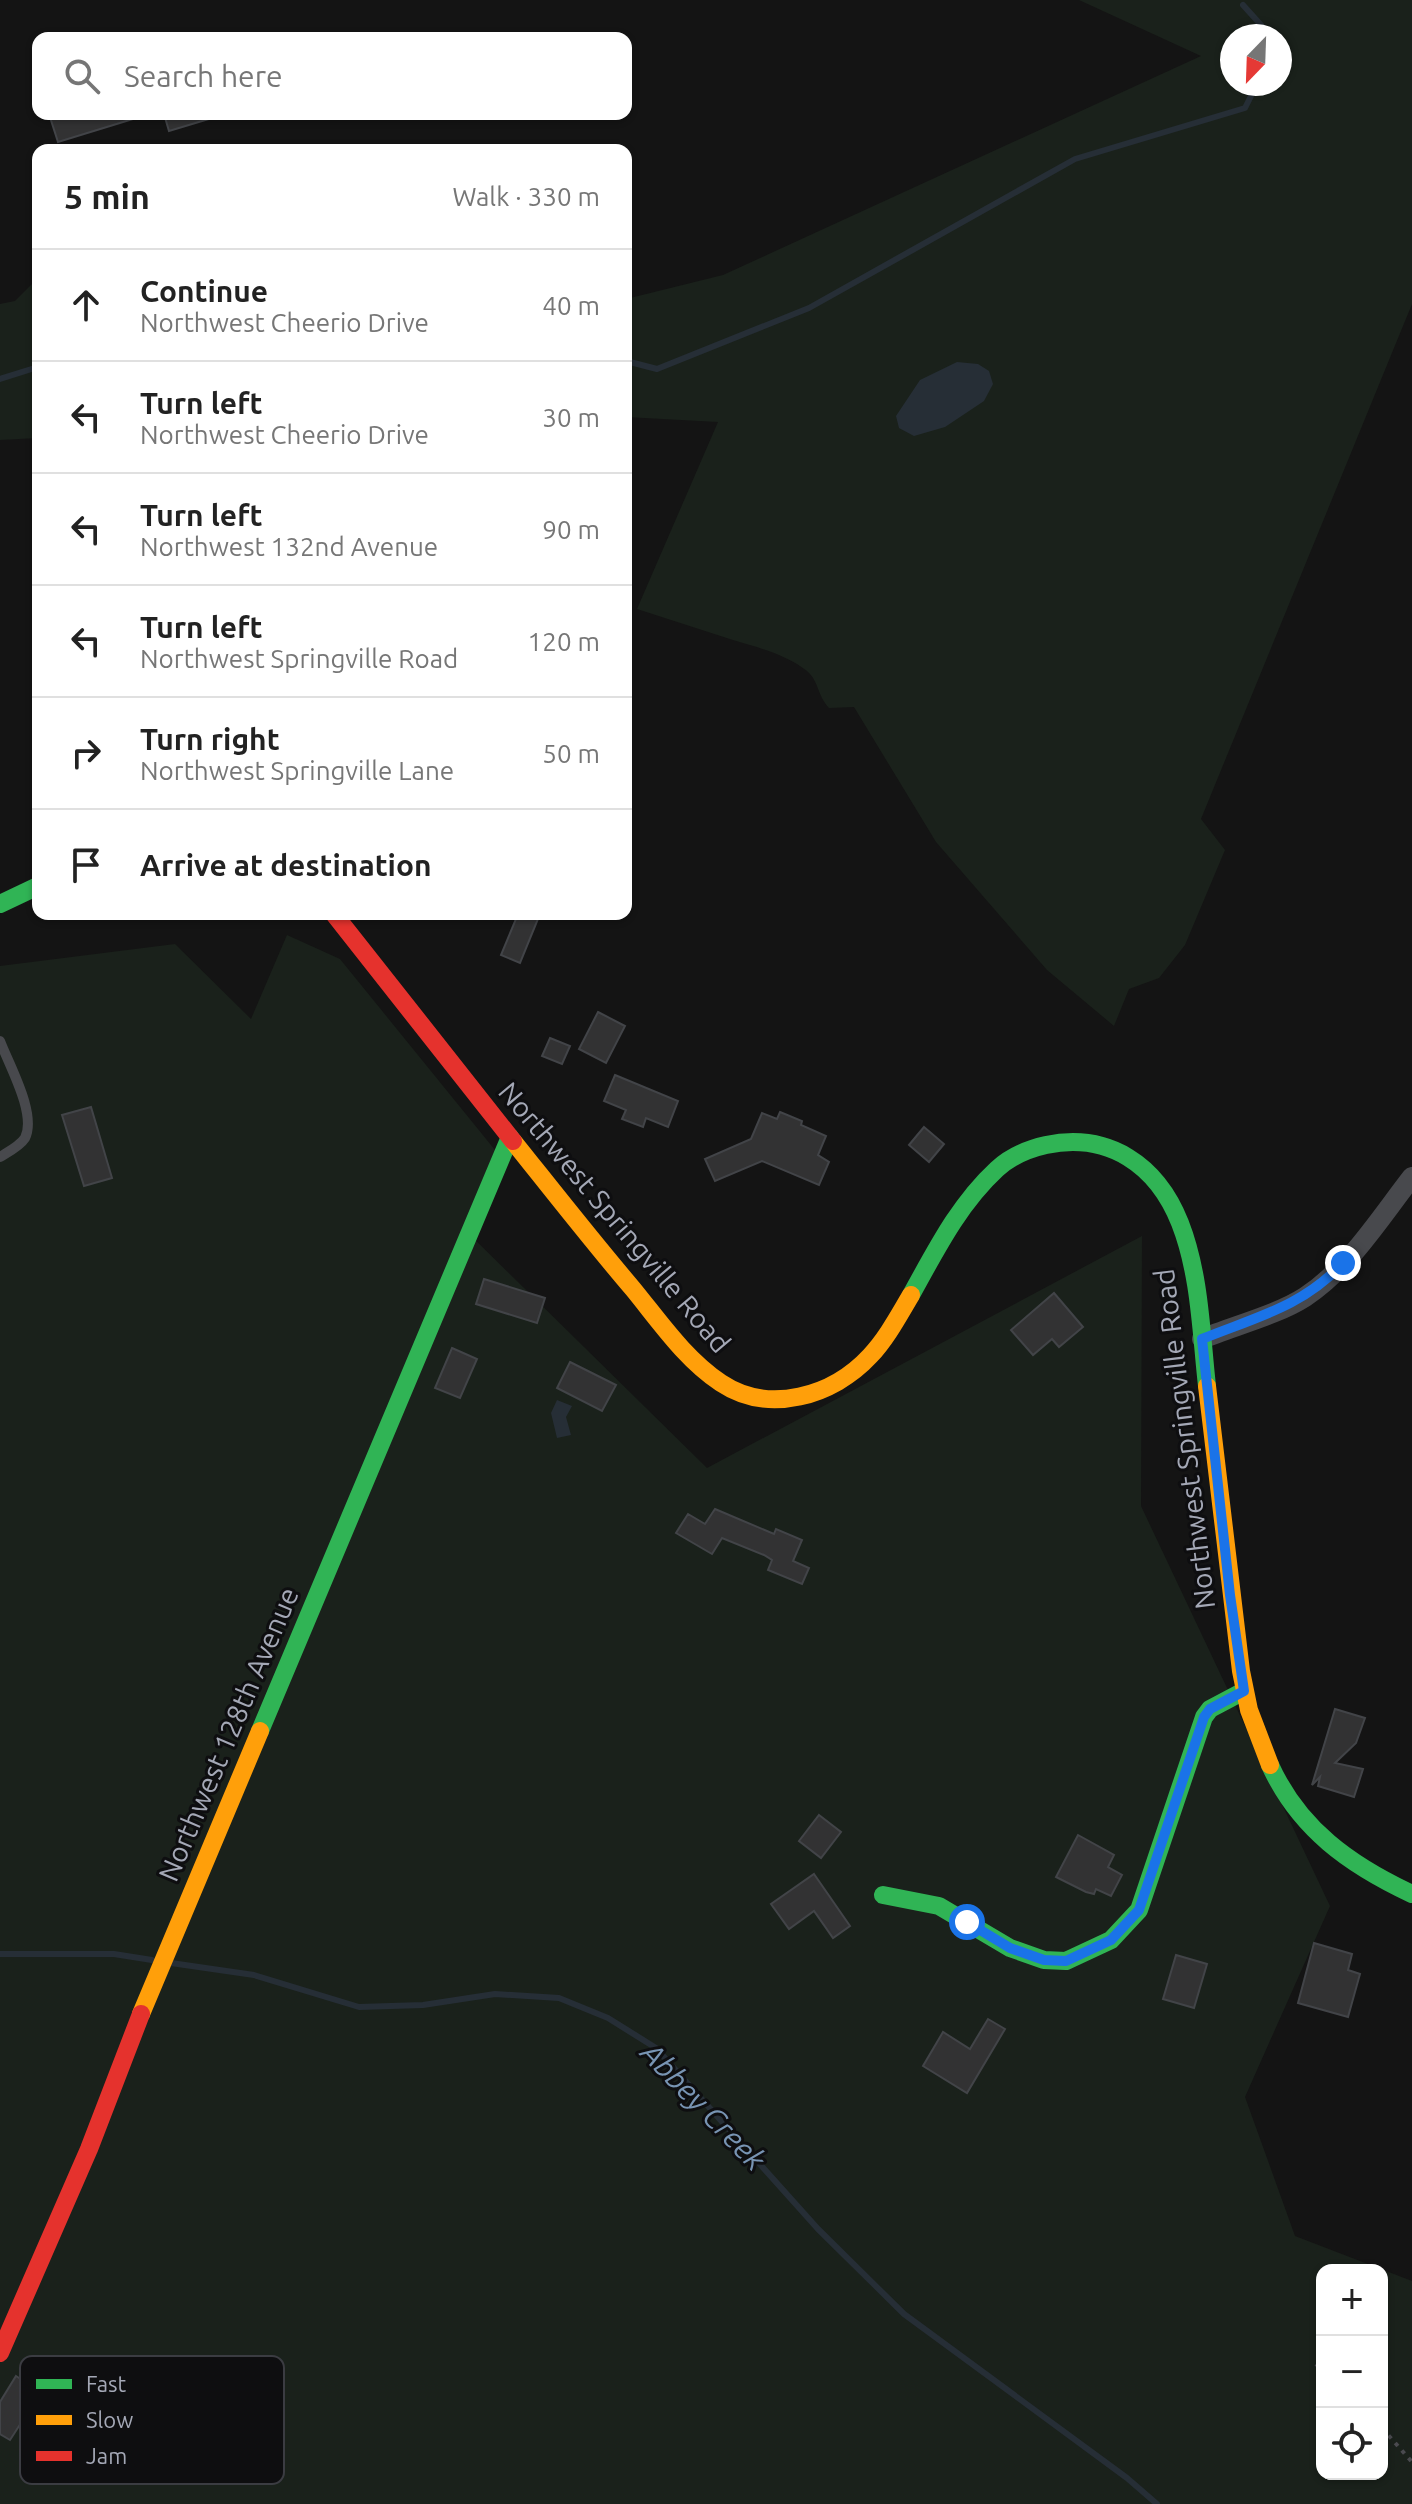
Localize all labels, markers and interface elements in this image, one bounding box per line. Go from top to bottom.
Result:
north arrow [1220,24,1292,96]
search box [32,32,632,120]
icon: search [60,54,104,98]
text: Search here [124,59,283,93]
text: 5 min [64,177,150,215]
text: Walk · 330 m [452,182,600,211]
text: Continue [140,274,268,308]
icon: ahead [64,283,108,327]
text: 40 m [542,291,600,320]
text: Northwest Cheerio Drive [140,308,429,337]
text: Turn left [140,386,262,420]
icon: left [64,395,108,439]
text: 30 m [542,403,600,432]
text: Northwest Cheerio Drive [140,420,429,449]
text: Turn left [140,498,262,532]
icon: left [64,507,108,551]
text: 90 m [542,515,600,544]
text: Northwest 132nd Avenue [140,532,438,561]
text: Turn left [140,610,262,644]
icon: left [64,619,108,663]
text: 120 m [528,627,600,656]
text: Northwest Springville Road [140,644,458,673]
text: Turn right [140,722,280,756]
icon: right [64,731,108,775]
text: 50 m [542,739,600,768]
text: Northwest Springville Lane [140,756,454,785]
icon: arrive [64,843,108,887]
text: Arrive at destination [140,848,432,882]
street label: Northwest Springville Road [493,1076,737,1358]
route end [1325,1245,1361,1281]
street label: Northwest Springville Road [1148,1267,1220,1611]
street label: Northwest 128th Avenue [152,1583,304,1885]
route start [949,1904,985,1940]
water label: Abbey Creek [633,2034,774,2177]
map controls [1316,2264,1388,2480]
button: + [1316,2264,1388,2336]
button: − [1316,2336,1388,2408]
legend [20,2356,284,2484]
text: Fast [86,2371,127,2396]
text: Slow [86,2407,133,2432]
button: locate [1316,2408,1388,2480]
text: Jam [86,2443,127,2468]

